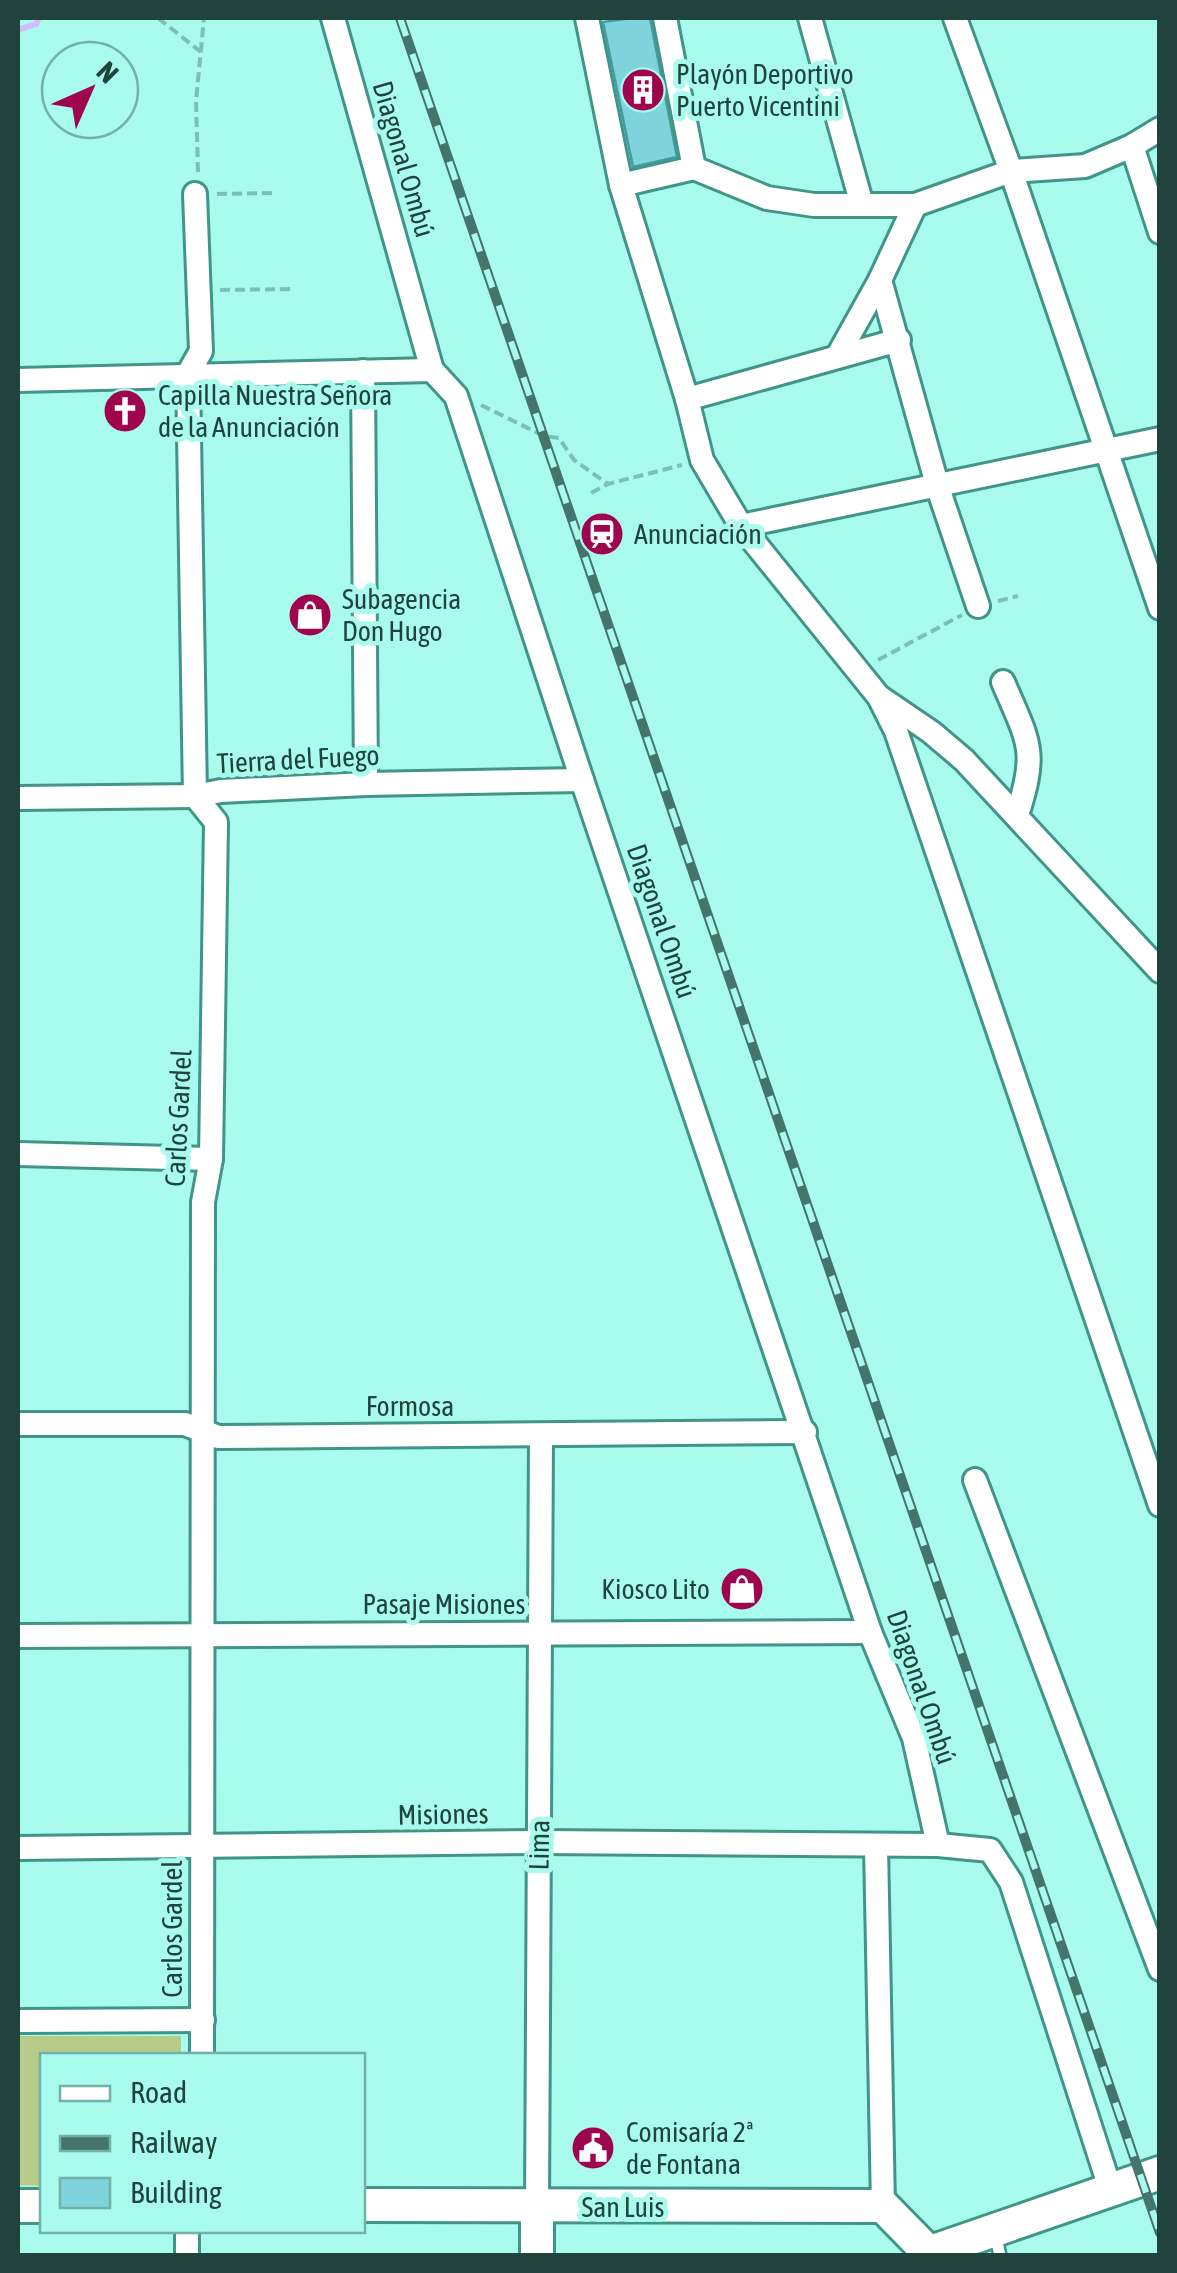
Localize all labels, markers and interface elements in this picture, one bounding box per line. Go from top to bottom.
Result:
north arrow [40,40,140,140]
text: N [91,55,125,89]
place label: Playón Deportivo Puerto Vicentini [676,58,854,122]
building icon: Playón Deportivo Puerto Vicentini [620,67,666,113]
street label: Diagonal Ombú [366,77,442,241]
place label: Capilla Nuestra Señora de la Anunciación [158,379,392,443]
church icon: Capilla Nuestra Señora de la Anunciación [102,388,148,434]
station icon: Anunciación [579,511,625,557]
place label: Anunciación [634,518,762,550]
place label: Subagencia Don Hugo [342,583,461,647]
shop icon: Subagencia Don Hugo [287,592,333,638]
street label: Tierra del Fuego [216,739,380,779]
street label: Diagonal Ombú [621,840,703,1002]
street label: Carlos Gardel [158,1048,198,1187]
street label: Formosa [366,1390,454,1422]
shop icon: Kiosco Lito [719,1566,765,1612]
place label: Kiosco Lito [601,1573,710,1605]
street label: Pasaje Misiones [363,1588,525,1620]
street label: Diagonal Ombú [881,1606,963,1768]
street label: Misiones [397,1797,489,1831]
street label: Lima [523,1819,555,1871]
street label: Carlos Gardel [156,1860,188,1998]
legend [40,2053,365,2233]
text: Road [130,2075,187,2109]
place label: Comisaría 2ª de Fontana [626,2116,753,2180]
text: Railway [130,2125,217,2159]
public building icon: Comisaría 2ª de Fontana [570,2125,616,2171]
text: Building [130,2175,222,2209]
street label: San Luis [582,2191,664,2223]

